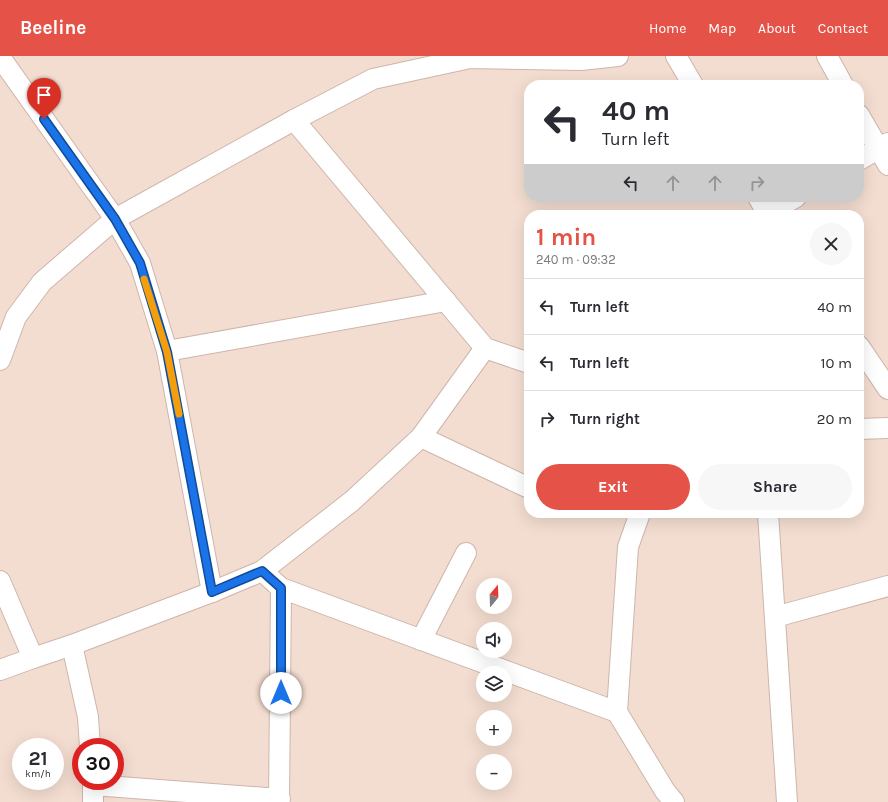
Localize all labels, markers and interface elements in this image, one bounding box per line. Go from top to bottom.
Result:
text: Beeline [20,17,86,39]
text: Home [649,20,686,37]
text: Map [708,20,736,37]
text: About [758,20,796,37]
text: Contact [818,20,868,37]
pin [27,78,61,119]
icon: arrive [33,84,55,106]
text: 40 m [602,94,670,127]
icon: left [536,96,588,148]
text: Turn left [602,128,670,150]
icon: left [620,172,642,194]
icon: ahead [662,172,684,194]
icon: ahead [704,172,726,194]
icon: right [746,172,768,194]
text: 1 min [536,223,596,251]
button: close [810,223,852,265]
text: 240 m · 09:32 [536,252,616,267]
icon: left [536,296,558,318]
text: Turn left [570,298,629,316]
text: 40 m [817,298,852,316]
icon: left [536,352,558,374]
text: Turn left [570,354,629,372]
text: 10 m [821,354,852,372]
icon: right [536,408,558,430]
text: Turn right [570,410,640,428]
text: 20 m [817,410,852,428]
button: Exit [536,464,690,510]
button: Share [698,464,852,510]
north arrow [476,578,512,614]
map controls [476,578,512,790]
button: sound [476,622,512,658]
button: layers [476,666,512,702]
position arrow [260,672,302,714]
button: + [476,710,512,746]
speed limit sign: 30 [72,738,124,790]
text: 21 [28,747,48,770]
button: − [476,754,512,790]
text: km/h [25,768,51,780]

